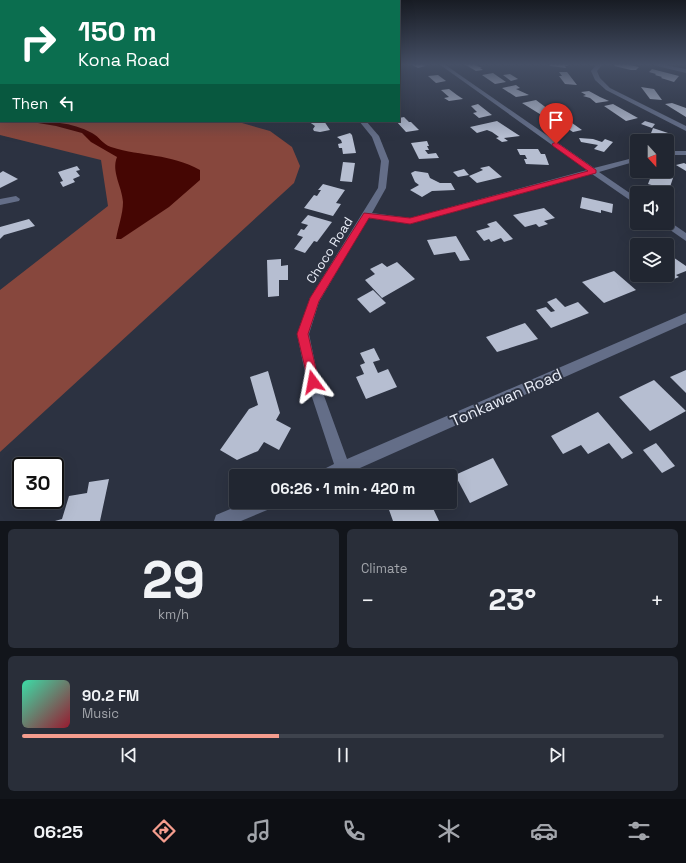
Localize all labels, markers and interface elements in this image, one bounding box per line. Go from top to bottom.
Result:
text: 150 m [78,13,157,49]
icon: right [12,16,64,68]
text: Kona Road [78,48,170,71]
icon: left [56,92,78,114]
text: Then [12,94,48,113]
pin [539,103,573,144]
icon: arrive [545,109,567,131]
north arrow [630,134,674,178]
map controls [630,134,674,282]
button: sound [630,186,674,230]
street label: Choco Road [302,214,357,287]
button: layers [630,238,674,282]
position arrow [292,361,334,403]
street label: Tonkawan Road [447,363,565,431]
speed limit sign: 30 [12,457,64,509]
text: 06:26 · 1 min · 420 m [271,479,415,498]
text: 29 [142,547,205,613]
text: Climate [361,560,407,577]
text: 23° [489,580,536,619]
text: − [361,586,375,614]
text: + [650,586,664,614]
text: km/h [158,606,189,623]
text: 90.2 FM [82,686,139,705]
text: Music [82,705,119,722]
icon: previous [118,744,140,766]
icon: pause [332,744,354,766]
icon: next [546,744,568,766]
icon: directions [150,817,178,845]
icon: music [245,817,273,845]
icon: phone [340,817,368,845]
icon: climate [435,817,463,845]
icon: car [530,817,558,845]
icon: filters [625,817,653,845]
text: 06:25 [33,820,83,843]

